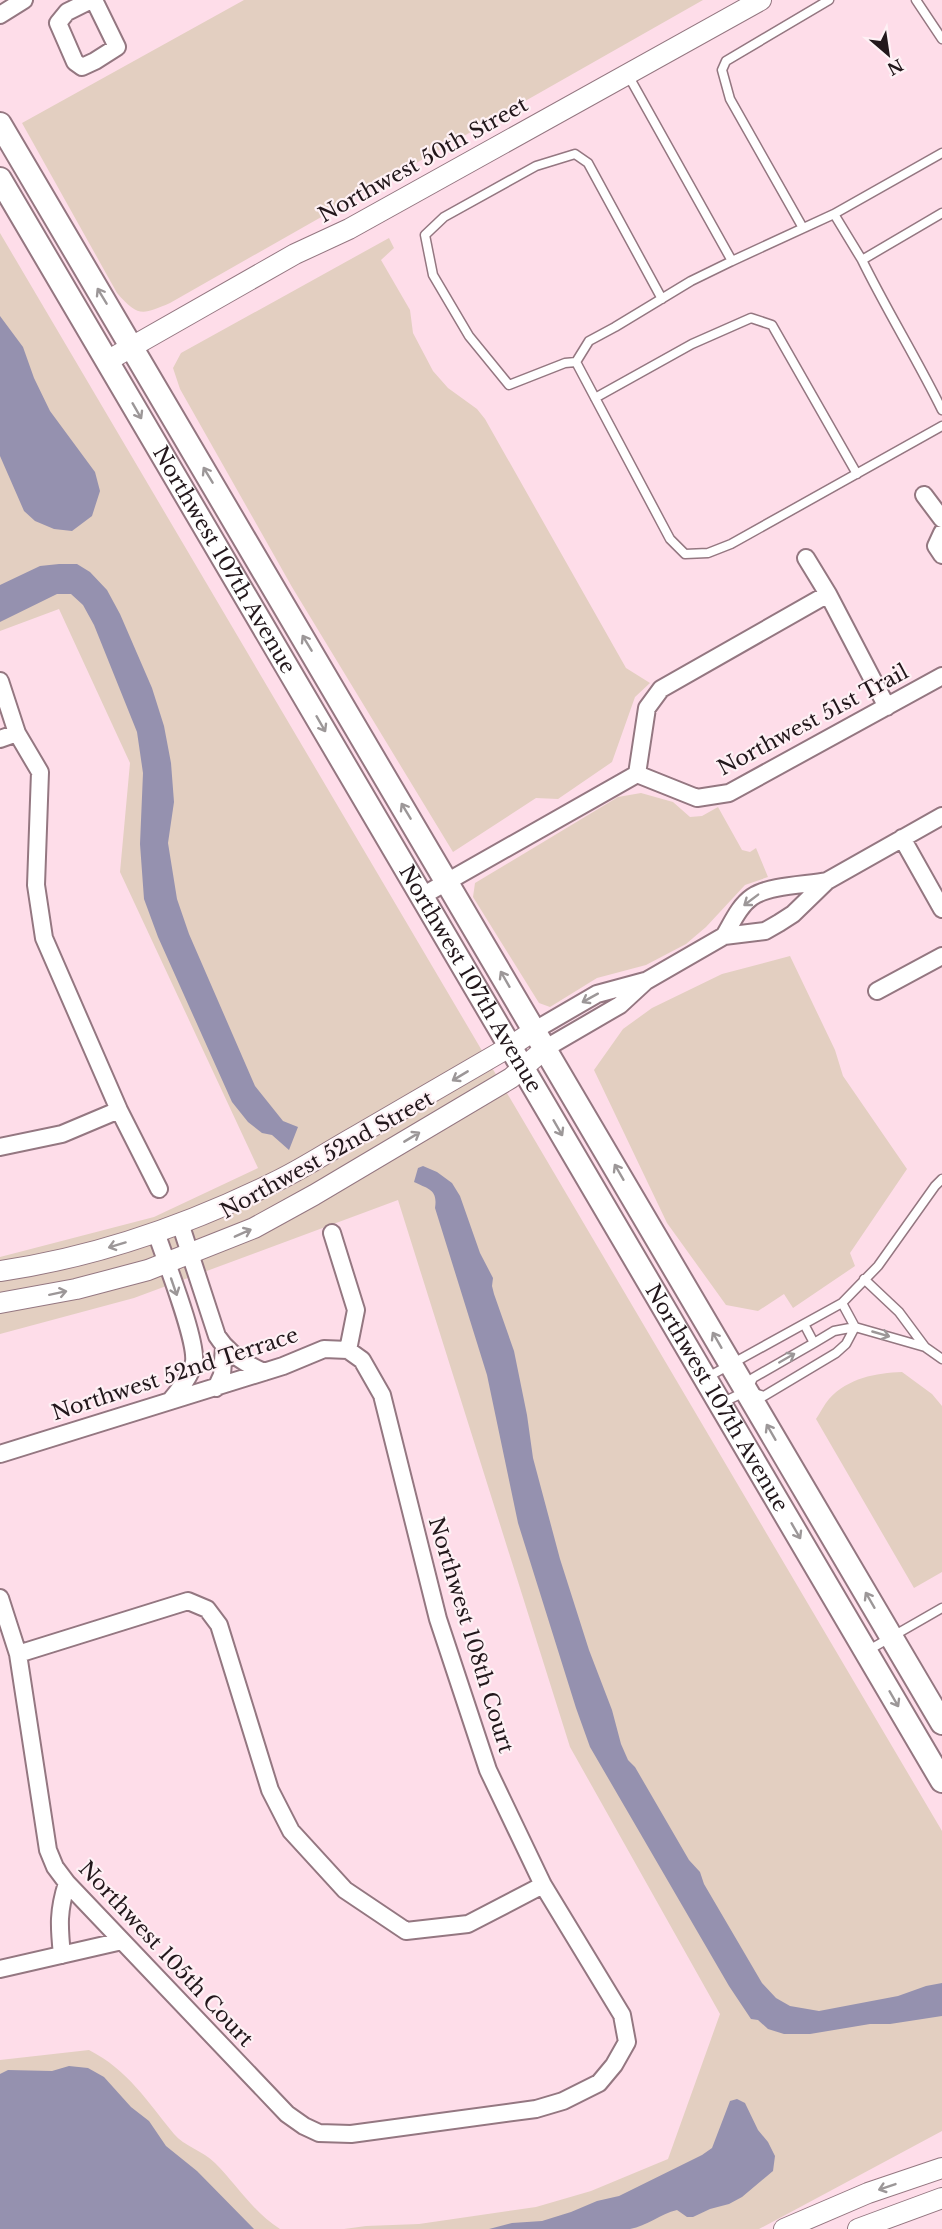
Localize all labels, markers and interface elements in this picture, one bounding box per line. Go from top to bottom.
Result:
north arrow [858,24,918,84]
text: N [884,55,907,80]
street label: Northwest 50th Street [314,91,532,228]
one-way arrow [96,288,108,305]
one-way arrow [131,402,143,419]
street label: Northwest 107th Avenue [147,441,301,679]
one-way arrow [202,467,214,484]
one-way arrow [301,635,313,652]
street label: Northwest 51st Trail [713,659,913,781]
one-way arrow [315,715,327,732]
one-way arrow [400,803,412,820]
street label: Northwest 107th Avenue [393,860,547,1097]
one-way arrow [744,893,760,906]
one-way arrow [499,971,511,988]
one-way arrow [582,993,600,1004]
one-way arrow [452,1070,469,1082]
street label: Northwest 52nd Street [216,1085,438,1224]
one-way arrow [553,1119,565,1136]
one-way arrow [403,1130,420,1142]
one-way arrow [612,1164,624,1181]
one-way arrow [233,1226,251,1238]
one-way arrow [108,1240,127,1251]
one-way arrow [170,1277,181,1296]
street label: Northwest 107th Avenue [640,1279,794,1516]
one-way arrow [47,1287,67,1298]
street label: Northwest 52nd Terrace [48,1322,302,1426]
one-way arrow [871,1329,890,1340]
one-way arrow [711,1332,723,1349]
one-way arrow [778,1352,795,1364]
one-way arrow [765,1424,777,1441]
street label: Northwest 108th Court [423,1514,519,1756]
one-way arrow [790,1522,802,1539]
one-way arrow [863,1592,875,1609]
one-way arrow [889,1690,901,1707]
street label: Northwest 105th Court [73,1856,259,2052]
one-way arrow [878,2182,897,2193]

